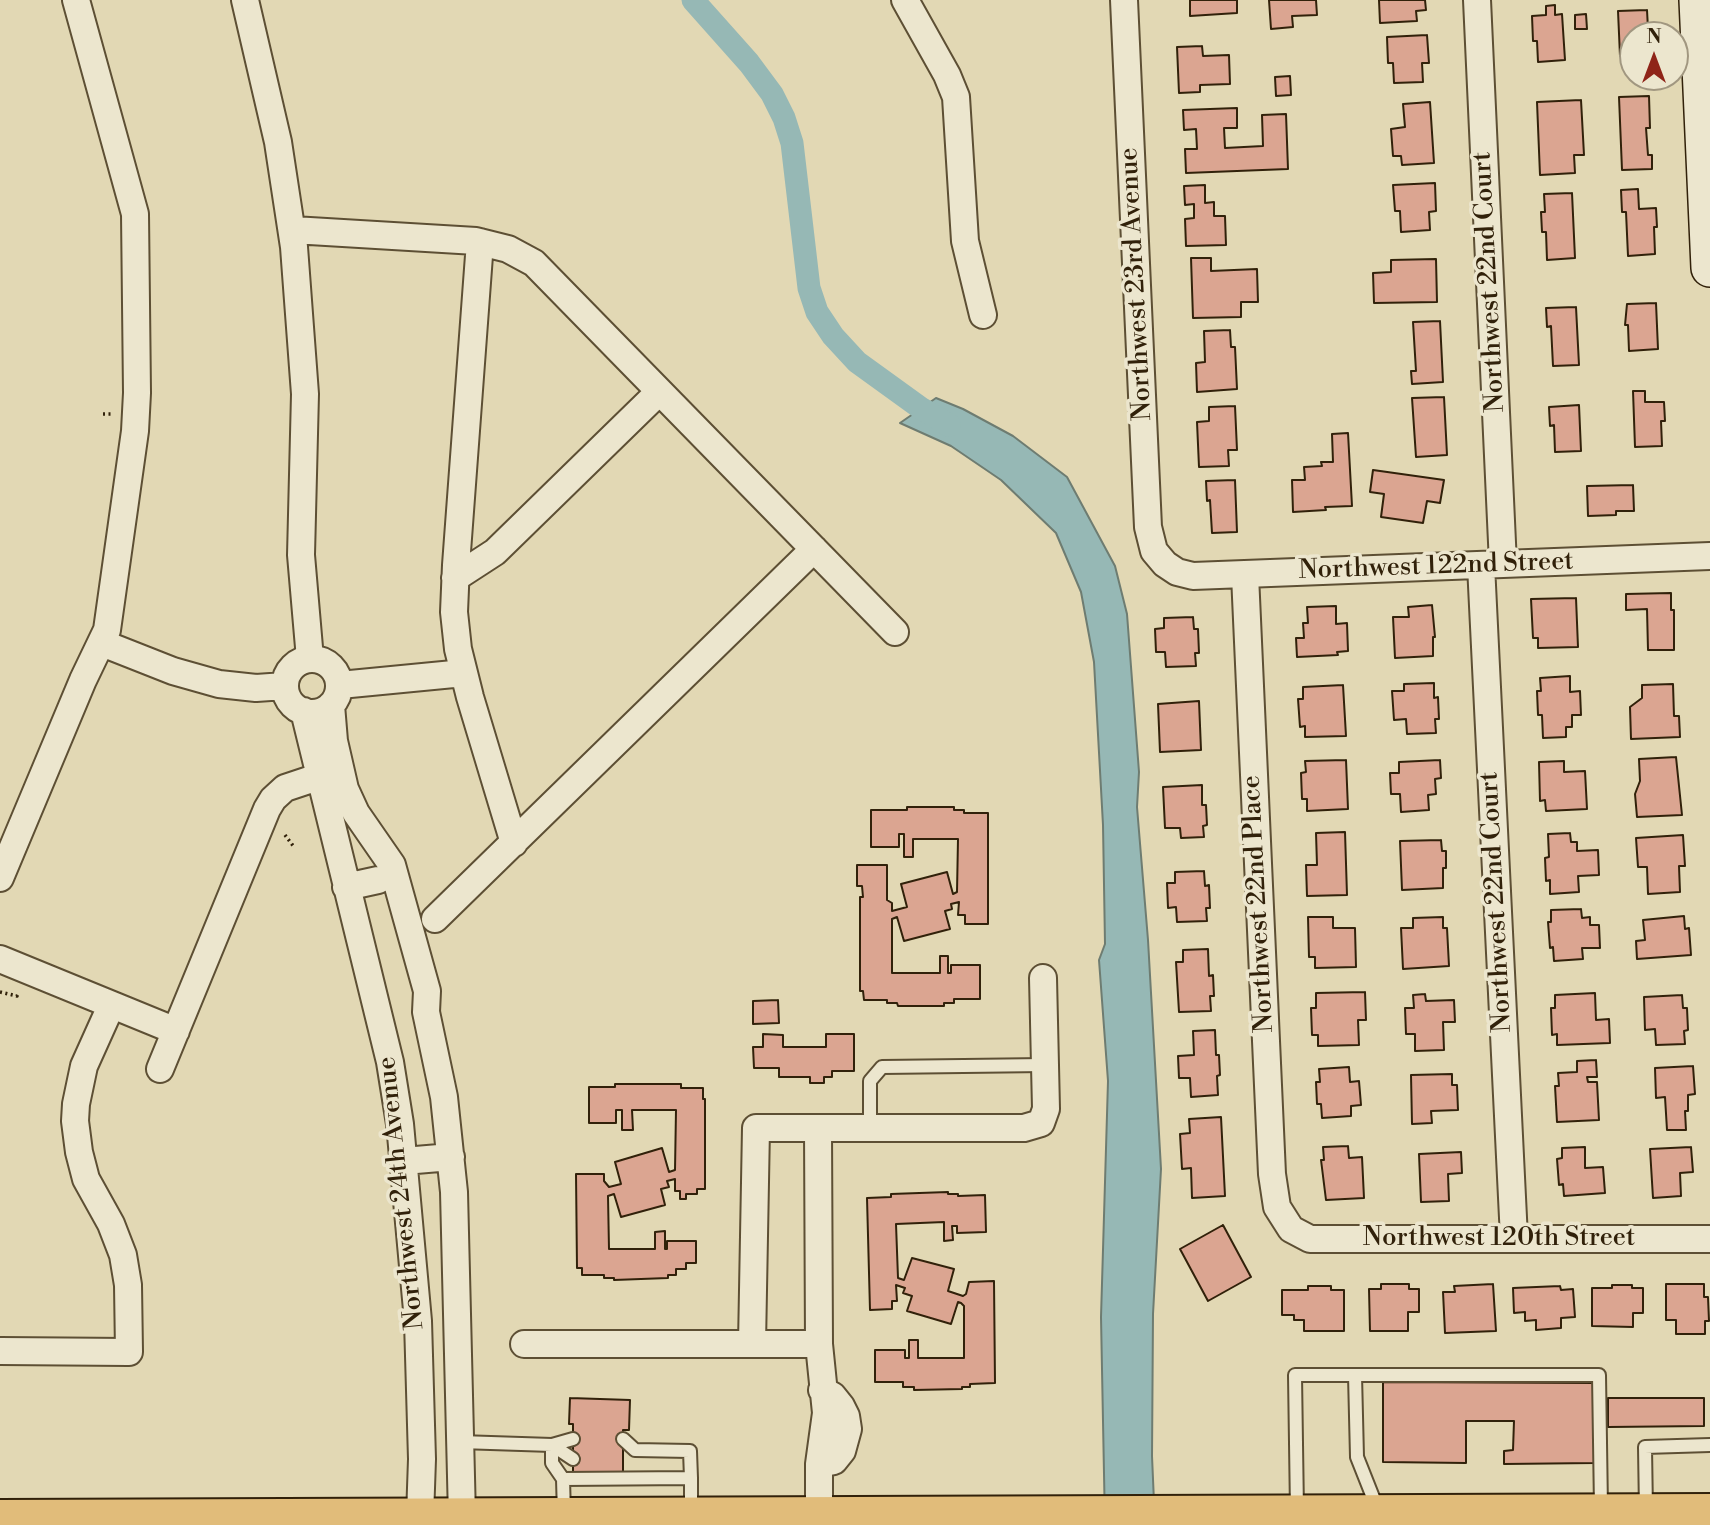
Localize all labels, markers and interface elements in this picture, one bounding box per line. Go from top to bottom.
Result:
north arrow [1619,21,1689,91]
text: N [1646,25,1662,49]
street label: Northwest 23rd Avenue [1114,147,1160,421]
street label: Northwest 22nd Court [1468,151,1512,413]
street label: Northwest 122nd Street [1298,547,1574,587]
street label: Northwest 22nd Court [1475,771,1519,1033]
street label: Northwest 22nd Place [1237,775,1281,1033]
street label: Northwest 24th Avenue [372,1055,432,1331]
street label: Northwest 120th Street [1363,1223,1635,1255]

